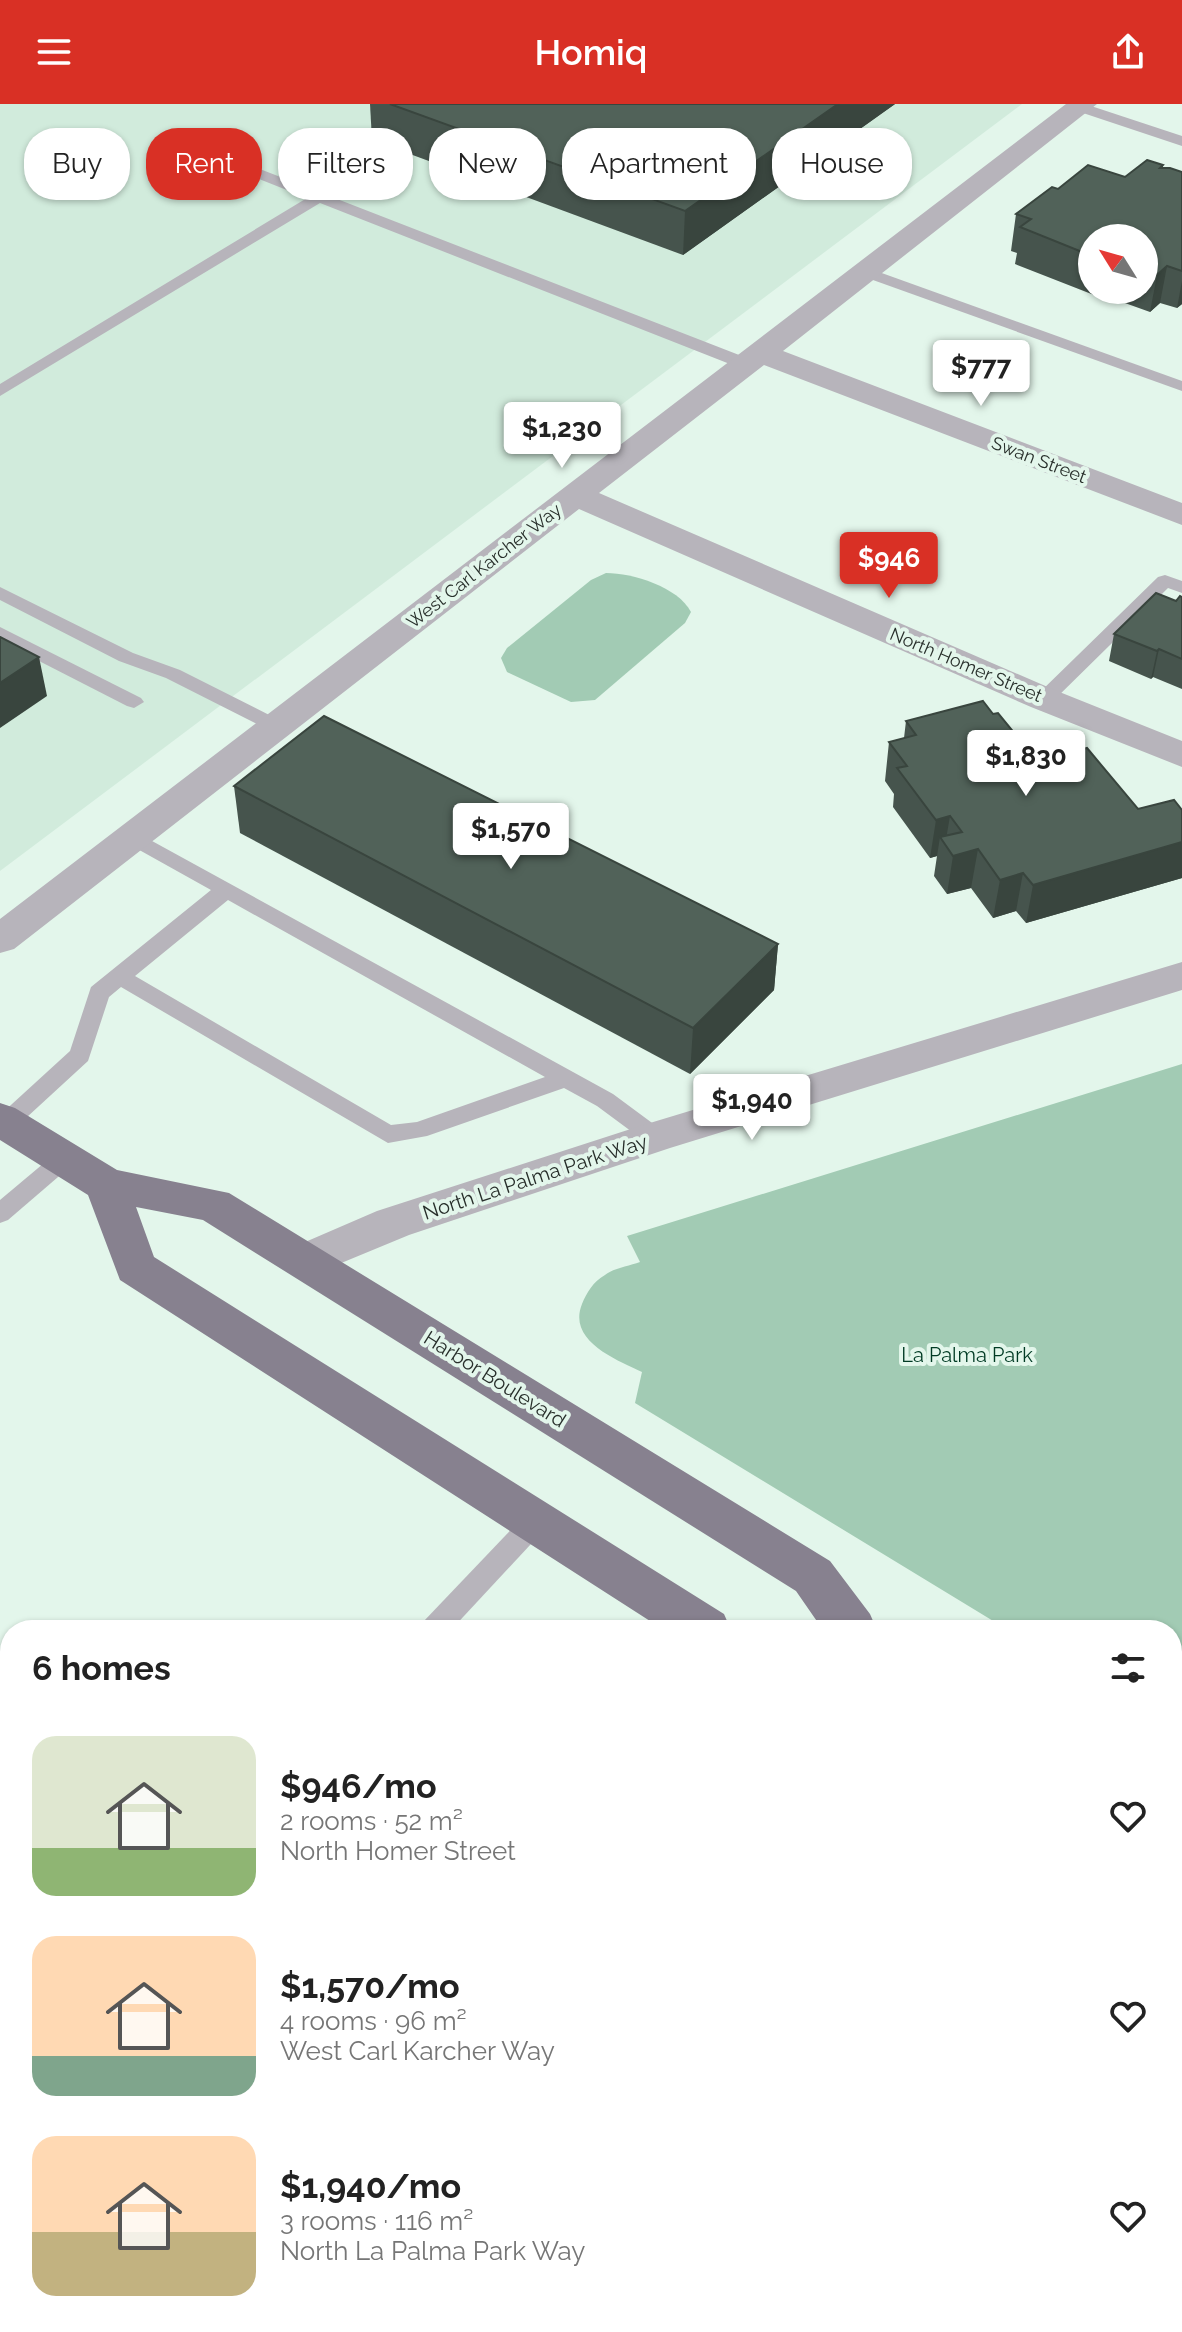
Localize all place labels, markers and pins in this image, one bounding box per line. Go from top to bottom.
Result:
pin: $777 [934,340,1028,408]
pin: $1,230 [497,402,627,470]
pin: $946 [842,532,936,600]
pin: $1,830 [961,730,1091,798]
pin: $1,570 [446,803,576,871]
pin: $1,940 [687,1074,817,1142]

